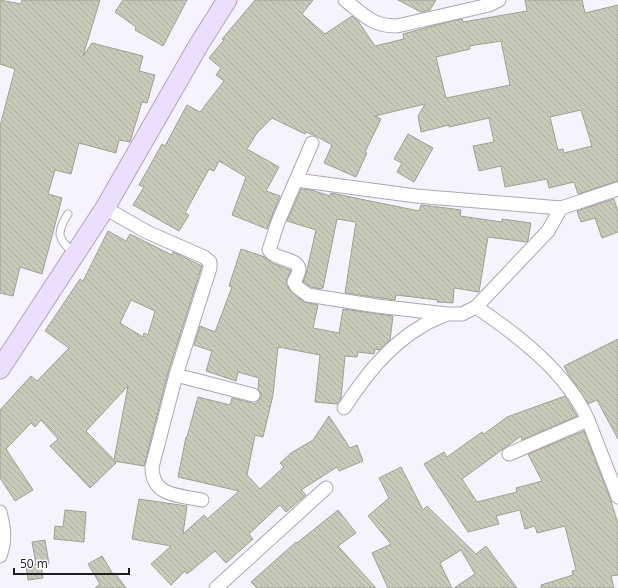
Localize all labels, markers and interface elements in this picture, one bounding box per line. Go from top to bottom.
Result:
scale bar [14,550,129,576]
text: 50 m [20,555,48,572]

